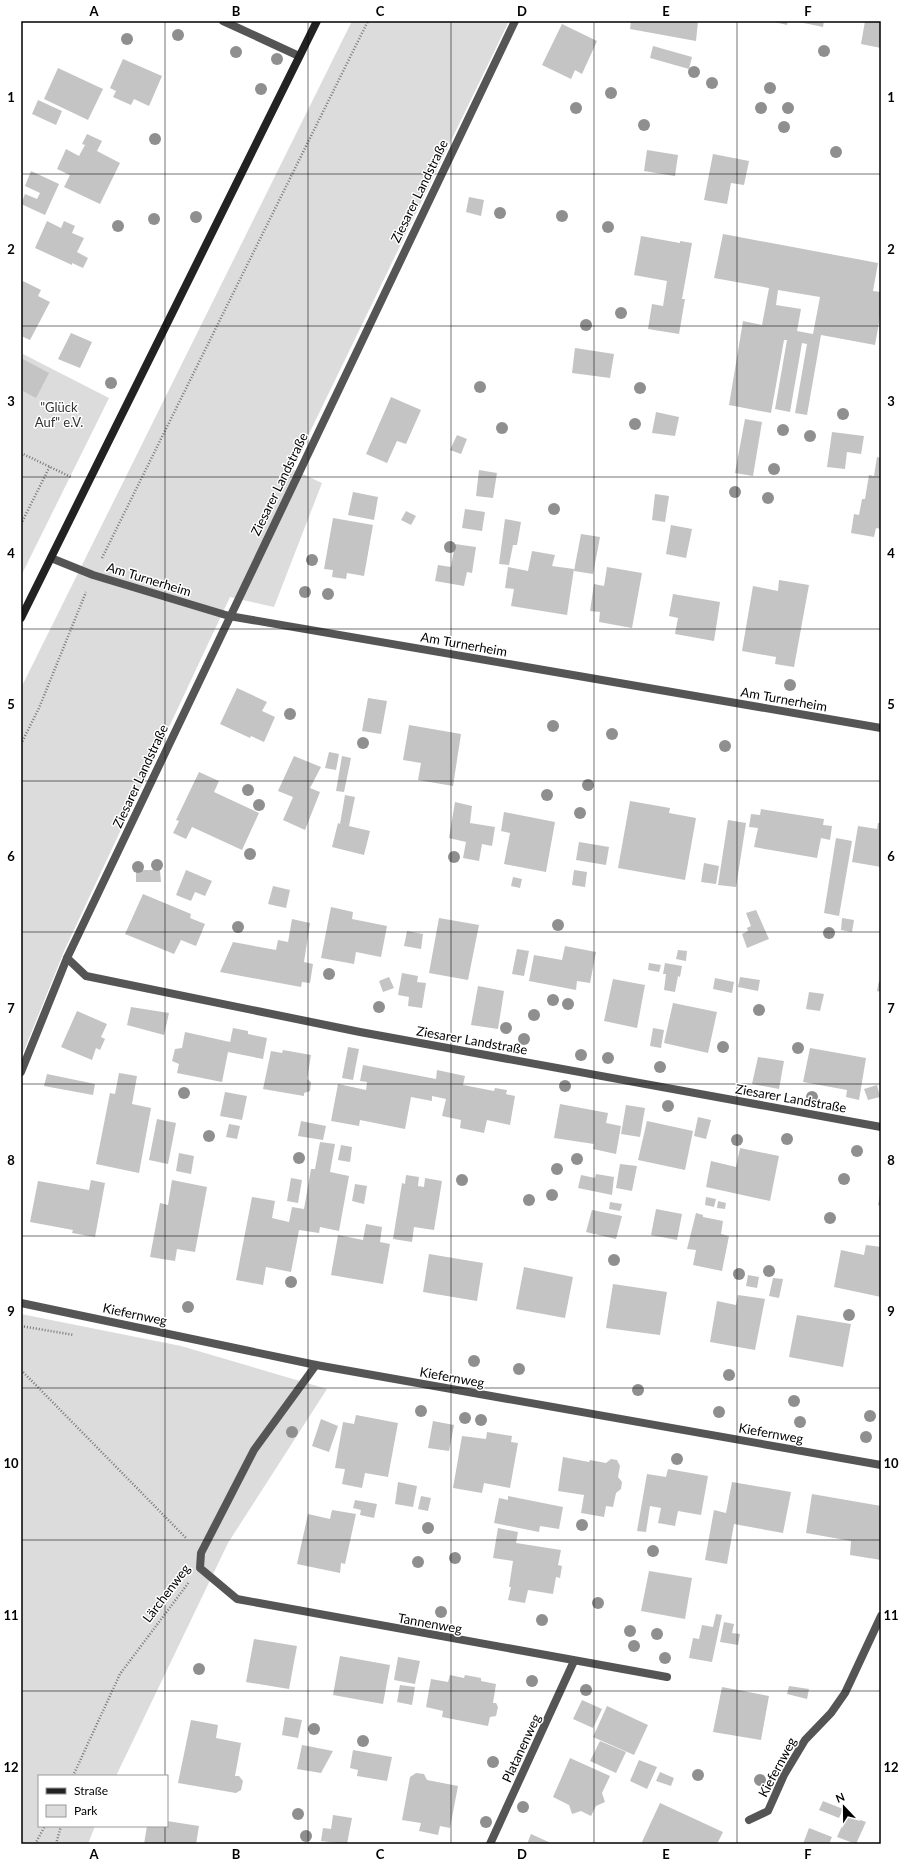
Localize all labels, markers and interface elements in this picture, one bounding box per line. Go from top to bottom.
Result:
text: A [88,3,99,19]
text: B [232,3,241,19]
text: C [376,3,385,19]
text: D [517,3,527,19]
text: E [662,3,670,19]
text: F [804,3,812,19]
text: 1 [7,89,15,105]
text: 1 [887,89,895,105]
street label: Ziesarer Landstraße [387,137,451,245]
text: 2 [7,241,15,257]
text: 2 [887,241,895,257]
text: 3 [7,393,15,409]
text: 3 [887,393,895,409]
park label: "Glück Auf" e.V. [35,399,83,430]
street label: Ziesarer Landstraße [247,430,311,538]
text: 4 [7,545,15,561]
text: 4 [887,545,895,561]
street label: Am Turnerheim [105,559,193,599]
street label: Am Turnerheim [420,629,508,659]
street label: Am Turnerheim [740,684,828,714]
text: 5 [7,696,15,712]
text: 5 [887,696,895,712]
street label: Ziesarer Landstraße [109,722,171,830]
text: 6 [7,848,15,864]
text: 6 [887,848,895,864]
text: 7 [7,1000,15,1016]
text: 7 [887,1000,895,1016]
street label: Ziesarer Landstraße [415,1022,529,1058]
street label: Ziesarer Landstraße [734,1080,848,1116]
text: 8 [7,1152,15,1168]
text: 8 [887,1152,895,1168]
street label: Kiefernweg [101,1299,169,1329]
text: 9 [7,1303,15,1319]
text: 9 [887,1303,895,1319]
street label: Kiefernweg [418,1363,486,1391]
street label: Kiefernweg [737,1419,805,1447]
text: 10 [3,1455,19,1471]
text: 10 [883,1455,899,1471]
street label: Lärchenweg [139,1560,193,1625]
text: 11 [3,1607,19,1623]
text: 11 [883,1607,899,1623]
street label: Tannenweg [397,1609,464,1637]
street label: Platanenweg [498,1711,544,1785]
street label: Kiefernweg [755,1734,800,1800]
text: 12 [3,1759,19,1775]
text: 12 [883,1759,899,1775]
legend [38,1775,168,1827]
text: Straße [74,1783,108,1798]
north arrow [824,1787,864,1827]
text: N [834,1790,846,1805]
text: Park [74,1803,98,1818]
text: A [88,1846,99,1862]
text: B [232,1846,241,1862]
text: C [376,1846,385,1862]
text: D [517,1846,527,1862]
text: E [662,1846,670,1862]
text: F [804,1846,812,1862]

